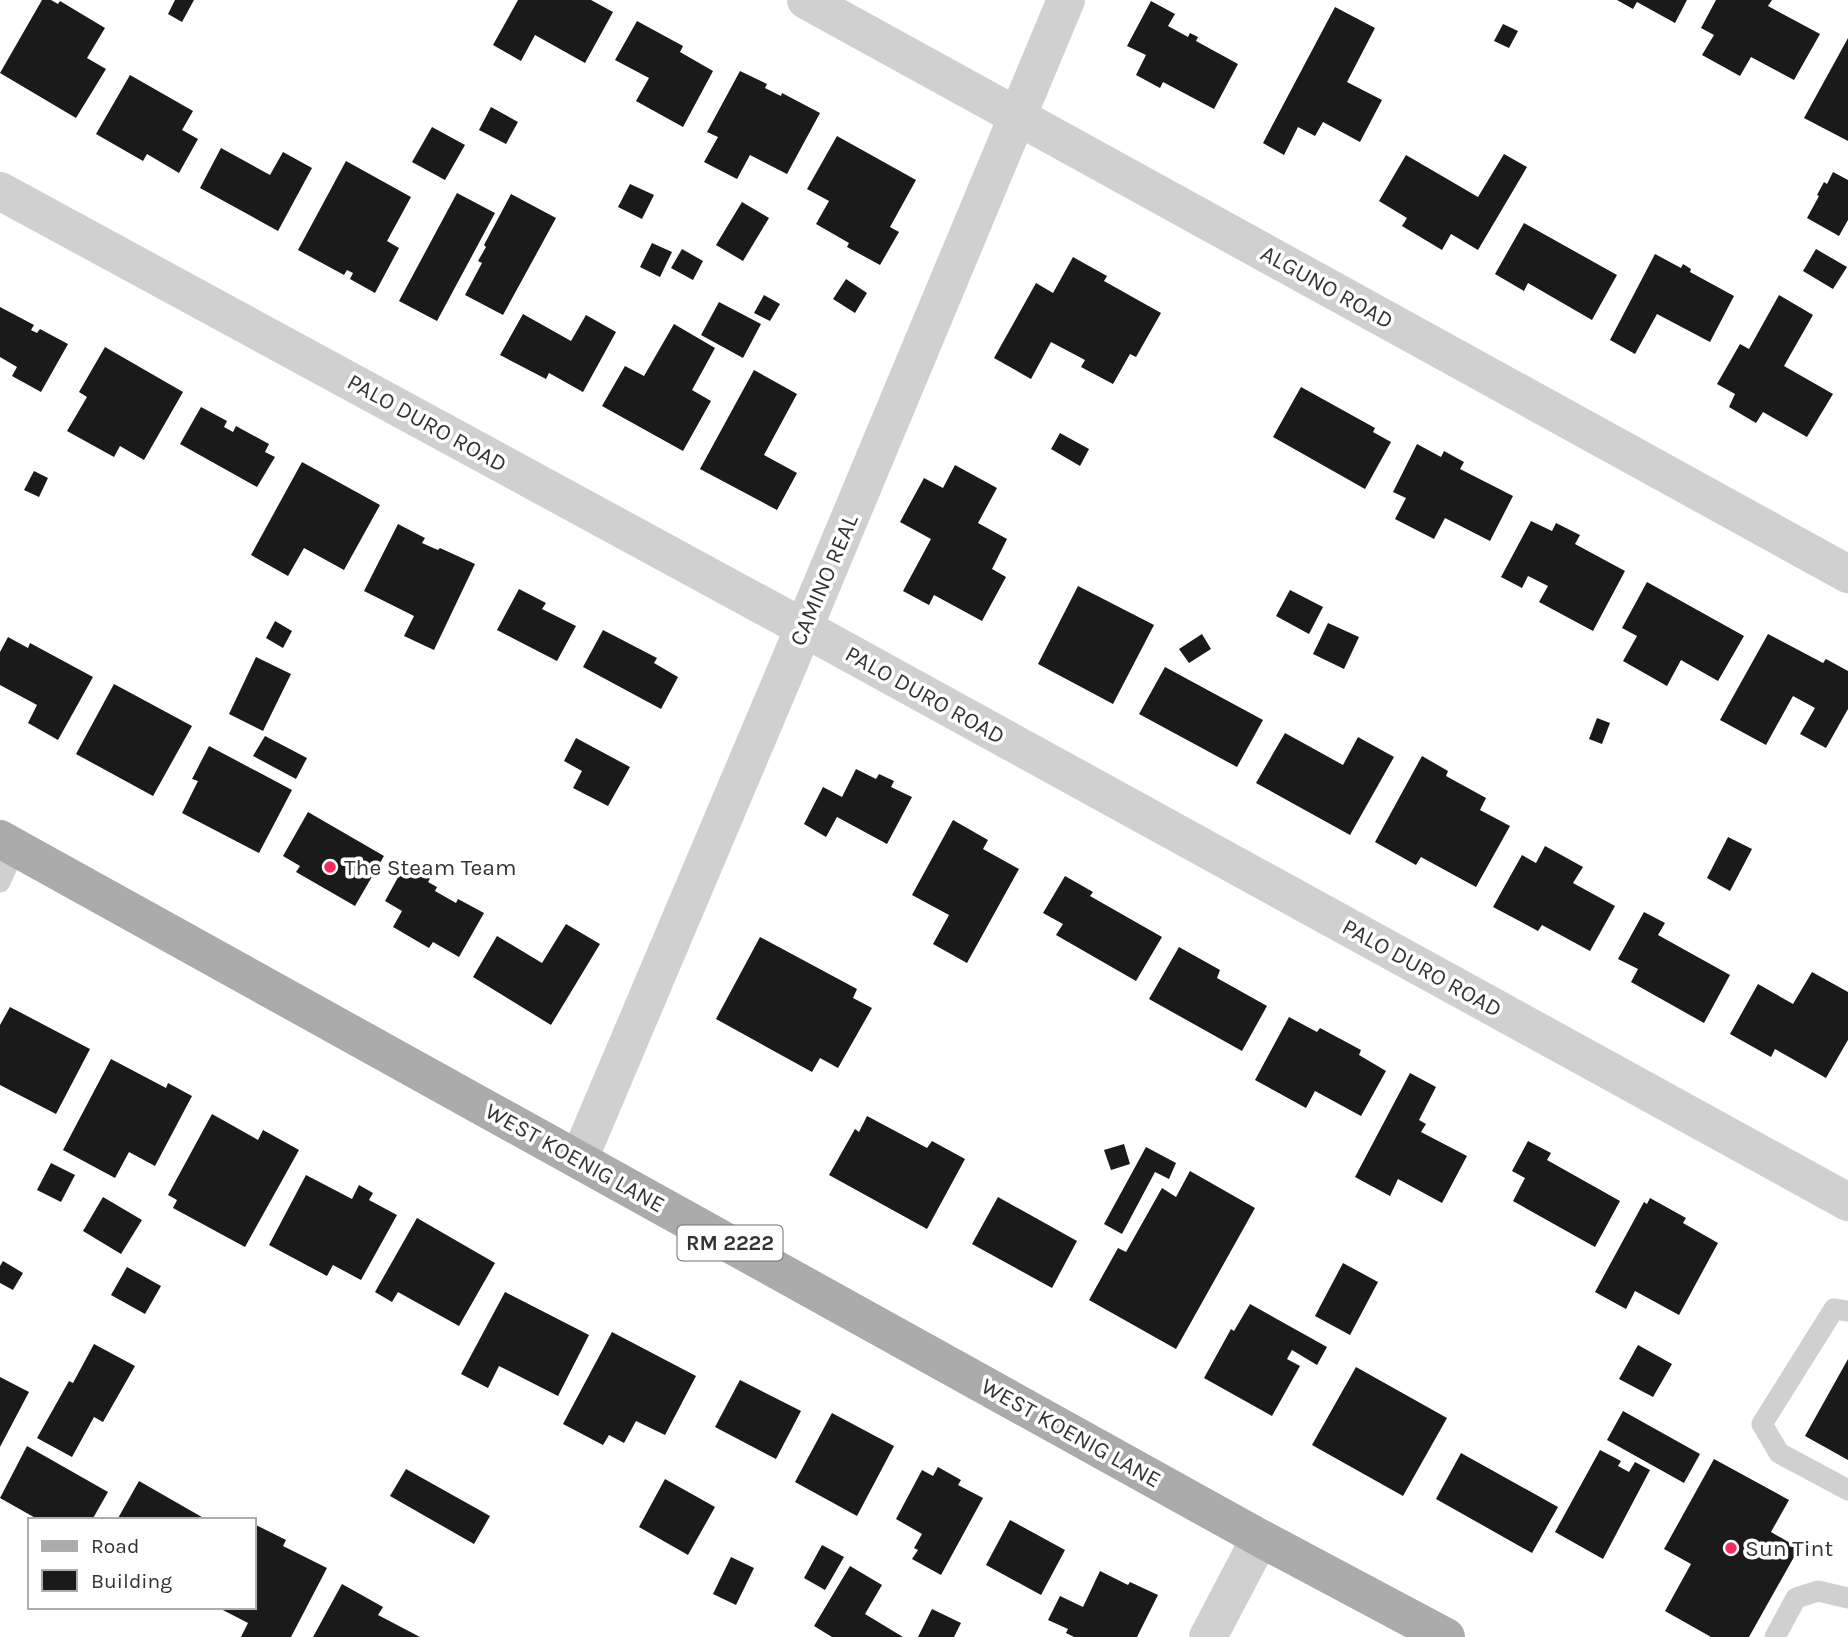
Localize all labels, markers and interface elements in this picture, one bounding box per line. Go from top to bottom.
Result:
street label: ALGUNO ROAD [1256,240,1398,334]
street label: PALO DURO ROAD [343,368,511,478]
street label: CAMINO REAL [784,510,864,650]
street label: PALO DURO ROAD [841,640,1009,750]
place label: The Steam Team [344,854,516,881]
marker: The Steam Team [322,859,338,875]
street label: PALO DURO ROAD [1338,913,1506,1023]
street label: WEST KOENIG LANE [480,1097,670,1219]
road number: RM 2222 [678,1226,782,1260]
street label: WEST KOENIG LANE [976,1372,1166,1494]
legend [28,1518,256,1609]
text: Road [91,1534,139,1558]
place label: Sun Tint [1745,1535,1833,1562]
marker: Sun Tint [1723,1540,1739,1556]
text: Building [91,1569,172,1593]

